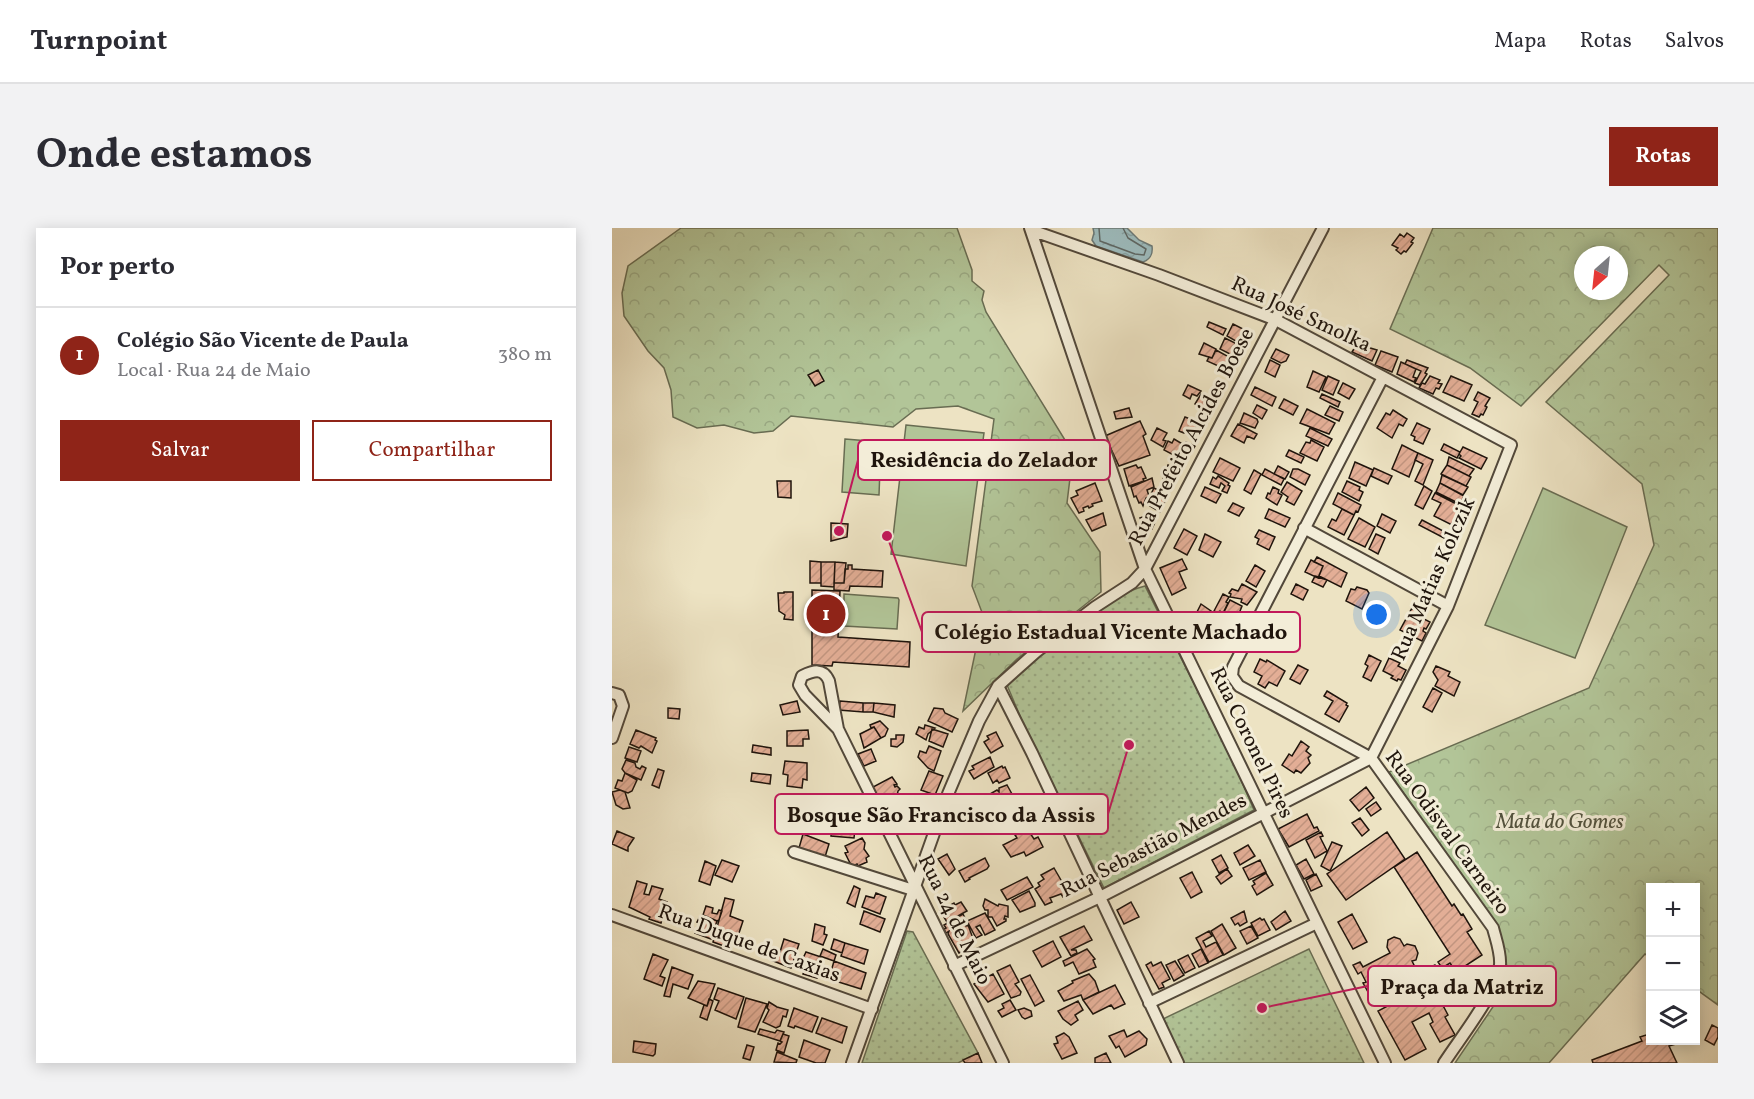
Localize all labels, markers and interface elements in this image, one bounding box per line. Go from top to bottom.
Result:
text: Turnpoint [30,22,167,61]
text: Mapa [1494,27,1547,56]
text: Rotas [1580,27,1632,56]
text: Salvos [1665,27,1724,56]
text: Onde estamos [36,127,312,186]
button: Rotas [1609,127,1718,186]
north arrow [1574,246,1628,300]
text: Por perto [60,249,175,285]
street label: Rua José Smolka [1226,270,1376,360]
street label: Rua Prefeito Alcides Boese [1122,323,1262,551]
text: Colégio São Vicente de Paula [117,326,409,357]
text: 1 [75,341,84,369]
text: 380 m [498,341,552,369]
text: Local · Rua 24 de Maio [117,357,311,385]
button: Salvar [60,420,300,481]
button: Compartilhar [312,420,552,481]
callout: Residência do Zelador [858,440,1110,480]
text: Residência do Zelador [870,446,1098,477]
street label: Rua Matias Kolczik [1385,492,1483,665]
pin: 1 [806,592,846,636]
your location [1362,600,1391,629]
callout: Colégio Estadual Vicente Machado [922,612,1300,652]
text: Colégio Estadual Vicente Machado [935,618,1287,649]
street label: Rua Coronel Pires [1202,663,1300,823]
street label: Rua Odisval Carneiro [1377,745,1517,921]
street label: Rua Sebastião Mendes [1056,786,1252,906]
callout: Bosque São Francisco da Assis [775,794,1108,834]
text: Bosque São Francisco da Assis [787,801,1095,832]
park label: Mata do Gomes [1495,808,1624,837]
street label: Rua 24 de Maio [910,850,998,990]
map controls [1646,883,1700,1045]
button: + [1646,883,1700,937]
street label: Rua Duque de Caxias [654,898,844,990]
button: − [1646,937,1700,991]
callout: Praça da Matriz [1368,966,1556,1006]
text: Praça da Matriz [1380,973,1544,1004]
button: layers [1646,991,1700,1045]

